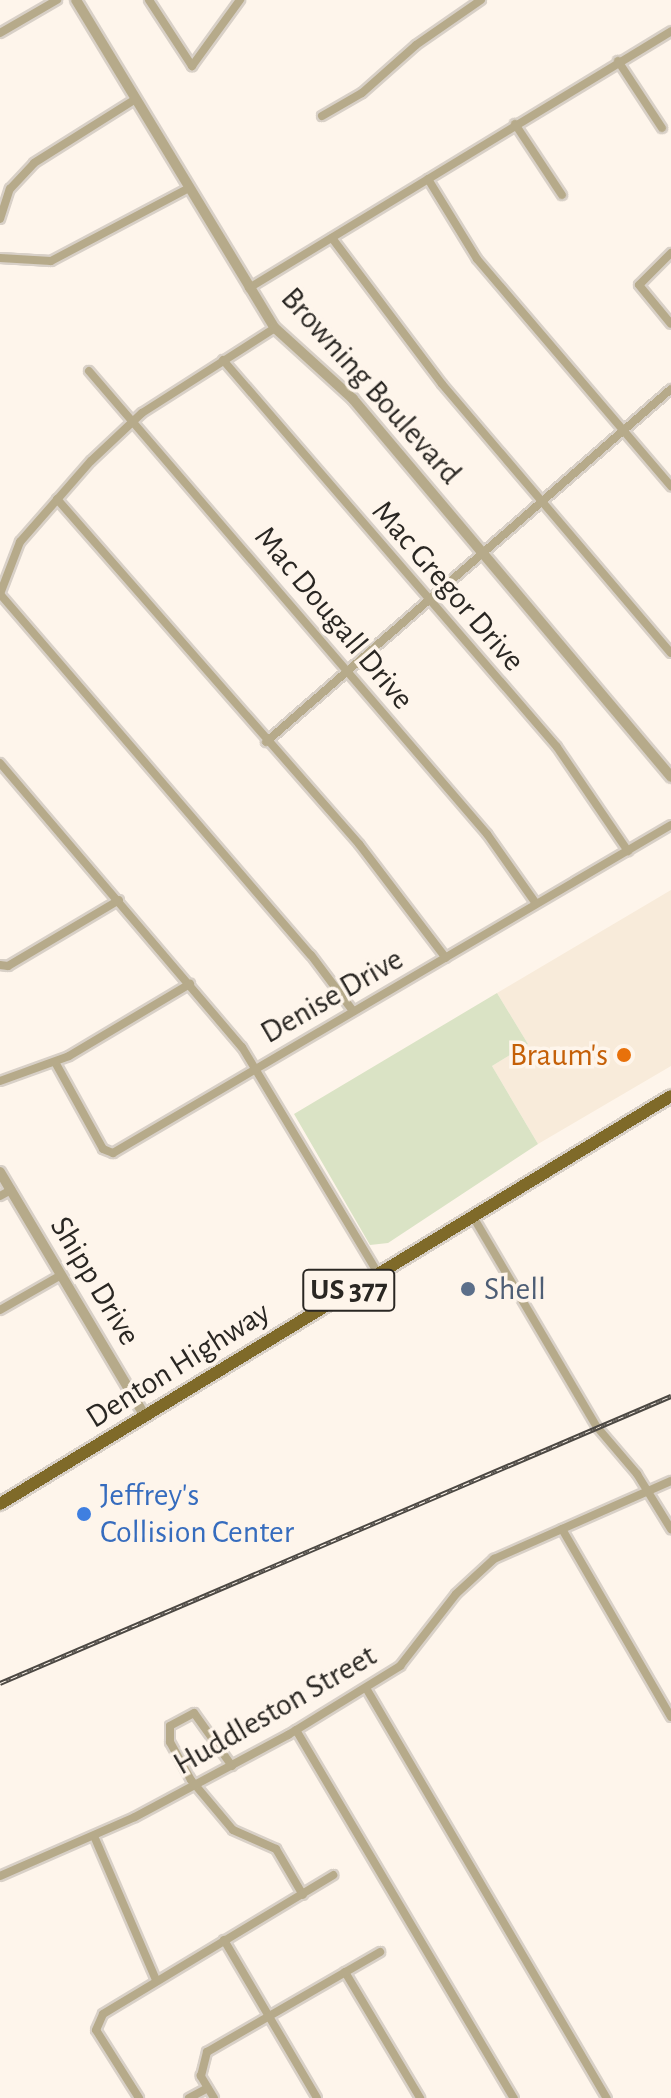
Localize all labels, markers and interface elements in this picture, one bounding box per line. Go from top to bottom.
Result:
street label: Browning Boulevard [273,280,469,492]
street label: Mac Gregor Drive [363,493,533,679]
street label: Mac Dougall Drive [246,518,422,718]
street label: Denise Drive [254,940,410,1052]
place label: Braum's [510,1036,608,1074]
marker: Braum's [615,1046,633,1064]
street label: Shipp Drive [42,1210,148,1352]
road number: US 377 [301,1264,397,1316]
place label: Shell [484,1270,546,1308]
marker: Shell [459,1280,477,1298]
street label: Denton Highway [79,1293,277,1437]
place label: Jeffrey's Collision Center [100,1477,294,1552]
marker: Jeffrey's Collision Center [75,1505,93,1523]
street label: Huddleston Street [167,1636,383,1784]

